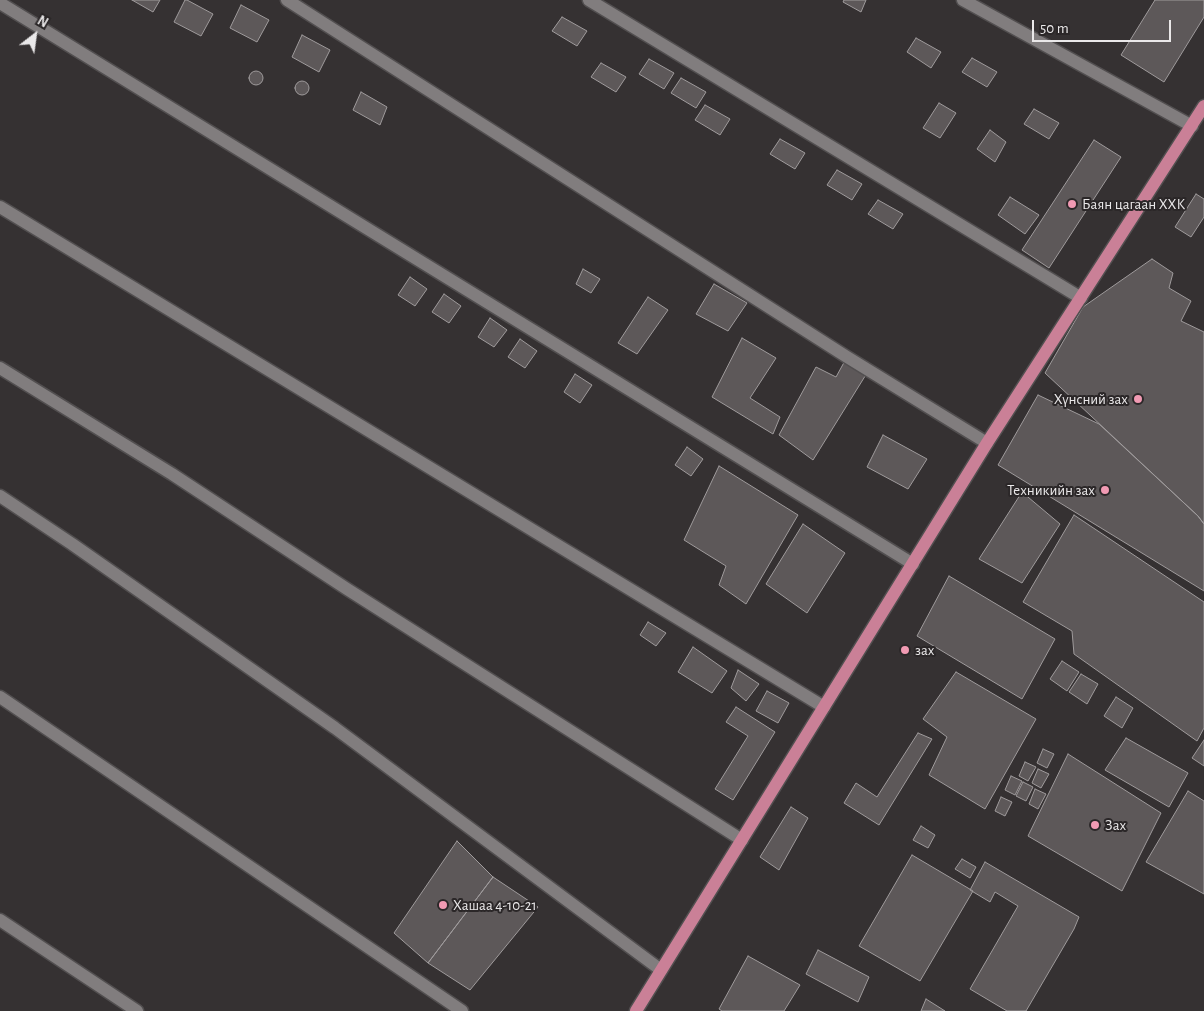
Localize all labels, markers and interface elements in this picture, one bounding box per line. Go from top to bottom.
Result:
north arrow [10,10,60,60]
scale bar [1034,10,1173,42]
text: N [35,14,50,31]
text: 50 m [1040,21,1069,36]
place label: Баян цагаан ХХК [1082,195,1185,213]
marker: Баян цагаан ХХК [1066,198,1078,210]
place label: Хүнсний зах [1054,390,1128,408]
marker: Хүнсний зах [1132,393,1144,405]
place label: Техникийн зах [1007,481,1095,499]
marker: Техникийн зах [1099,484,1111,496]
place label: зах [915,641,934,659]
marker: зах [899,644,911,656]
place label: Зах [1105,816,1126,834]
marker: Зах [1089,819,1101,831]
place label: Хашаа 4-10-21 [453,896,537,914]
marker: Хашаа 4-10-21 [437,899,449,911]

